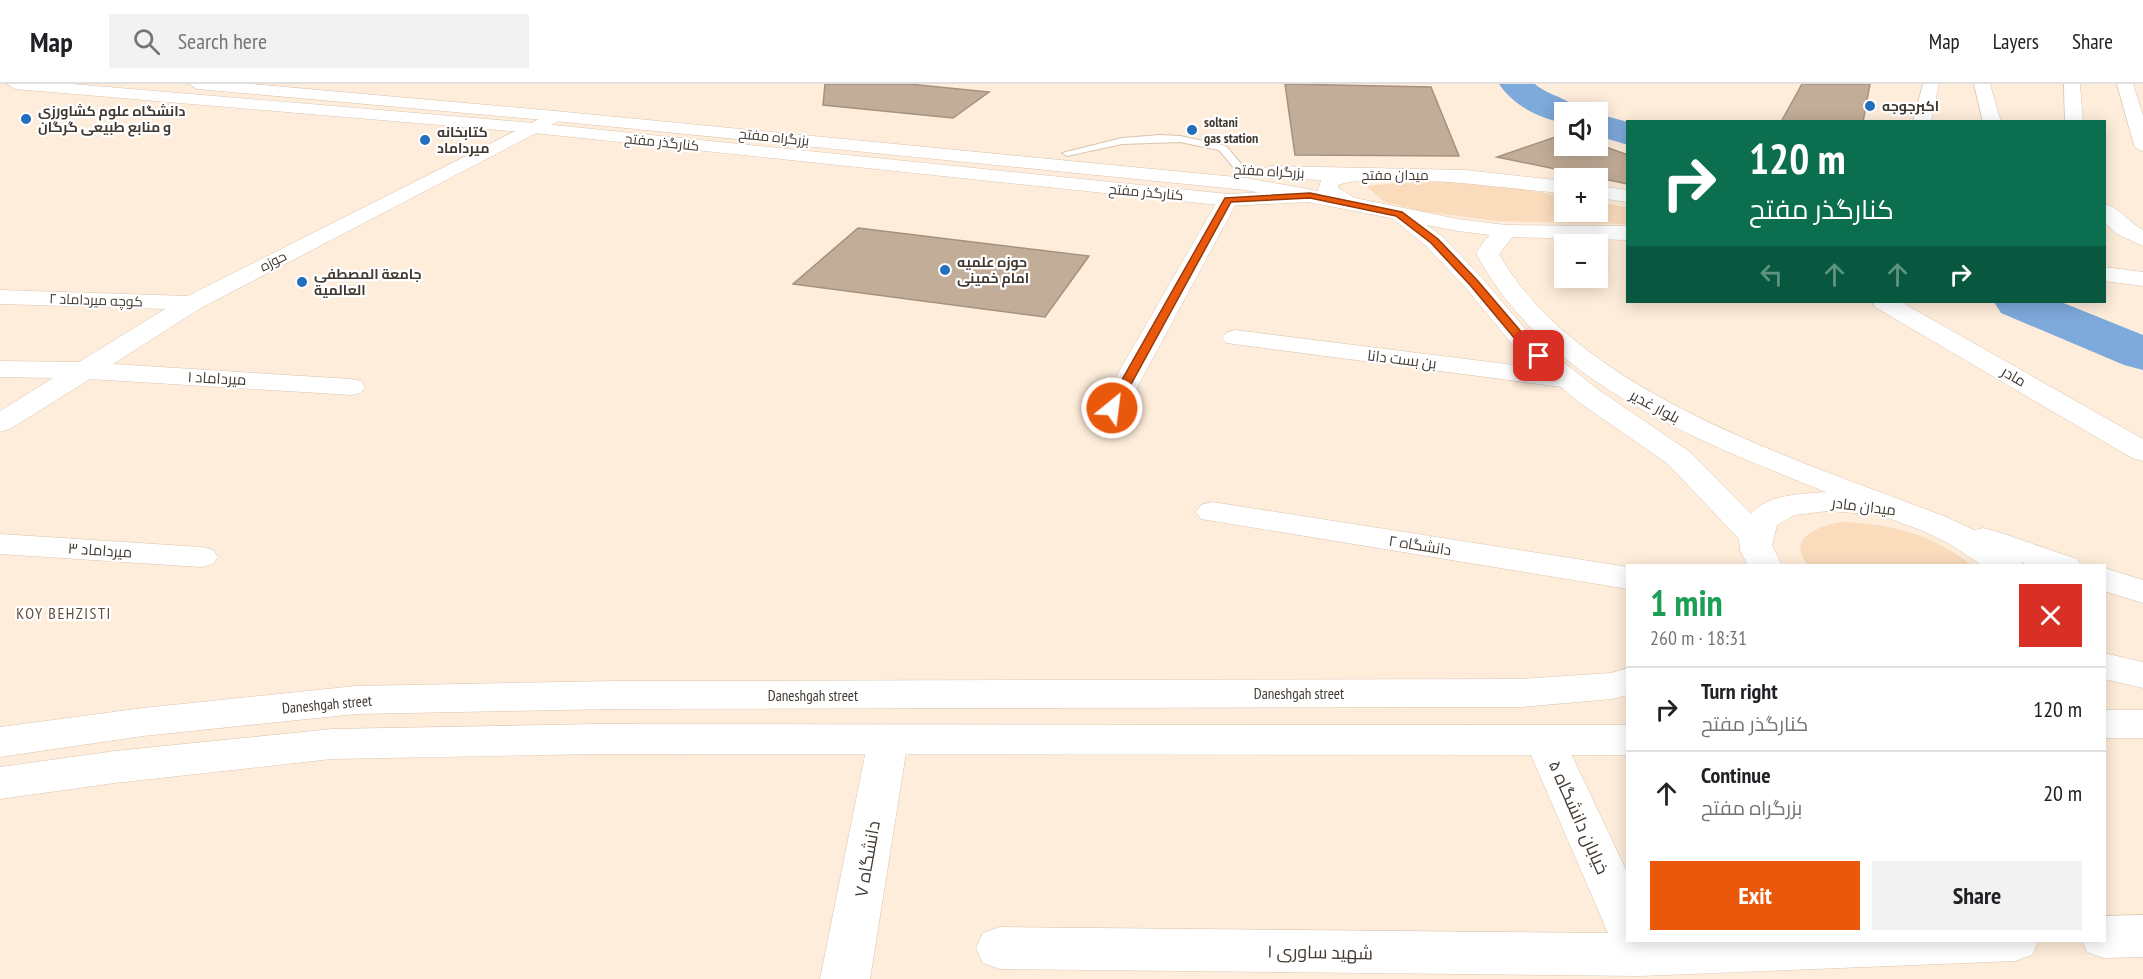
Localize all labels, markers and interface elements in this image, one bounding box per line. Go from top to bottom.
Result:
search box [109,14,529,68]
text: Map [30,23,73,60]
icon: search [130,25,163,58]
text: Search here [178,27,267,55]
text: Map [1929,28,1960,55]
text: Layers [1993,28,2039,55]
text: Share [2072,28,2113,55]
place label: اکبرجوجه [1882,97,1939,115]
marker: اکبرجوجه [1863,99,1877,113]
place label: دانشگاه علوم کشاورزی و منابع طبیعی گرگان [38,102,186,137]
map controls [1554,102,1608,288]
button: sound [1554,102,1608,156]
marker: دانشگاه علوم کشاورزی و منابع طبیعی گرگان [19,112,33,126]
place label: soltani gas station [1204,113,1258,147]
place label: کتابخانه میرداماد [437,123,489,157]
marker: soltani gas station [1185,123,1199,137]
street label: بزرگراه مفتح [738,124,810,150]
street label: کنارگذر مفتح [624,129,700,155]
text: 120 m [1749,131,1846,186]
marker: کتابخانه میرداماد [418,133,432,147]
icon: right [1650,144,1728,222]
street label: بزرگراه مفتح [1233,160,1305,182]
street label: میدان مفتح [1361,166,1429,184]
button: + [1554,168,1608,222]
street label: کنارگذر مفتح [1108,180,1184,204]
text: کنارگذر مفتح [1749,192,1894,226]
button: − [1554,234,1608,288]
street label: حوزه [257,247,289,275]
place label: حوزه علمیه امام خمینی [957,253,1029,288]
icon: left [1755,258,1788,291]
icon: ahead [1818,258,1851,291]
icon: ahead [1881,258,1914,291]
icon: right [1944,258,1977,291]
marker: حوزه علمیه امام خمینی [938,263,952,277]
place label: جامعة المصطفی العالمیة [314,265,422,299]
marker: جامعة المصطفی العالمیة [295,275,309,289]
street label: کوچه میرداماد ۲ [49,289,143,312]
pin [1513,330,1564,381]
icon: arrive [1522,339,1555,372]
street label: بن بست دانا [1366,345,1438,374]
street label: مادر [1997,361,2030,391]
street label: ۱ میرداماد [187,367,247,389]
position arrow [1080,376,1144,440]
street label: بلوار غدیر [1626,384,1683,427]
street label: میدان مادر [1830,493,1897,520]
street label: دانشگاه ۲ [1387,531,1453,559]
street label: ۳ میرداماد [67,538,133,562]
text: 1 min [1650,579,1723,626]
button: close [2019,584,2082,647]
district label: KOY BEHZISTI [16,603,112,623]
text: 260 m · 18:31 [1650,625,1747,651]
text: Turn right [1701,677,1778,705]
street label: Daneshgah street [1254,684,1344,703]
street label: Daneshgah street [768,686,858,705]
street label: Daneshgah street [281,691,373,717]
icon: right [1650,693,1683,726]
text: 120 m [2033,695,2082,723]
text: کنارگذر مفتح [1701,711,1808,737]
street label: خیابان دانشگاه ۵ [1544,756,1614,878]
text: Continue [1701,761,1771,789]
icon: ahead [1650,777,1683,810]
text: 20 m [2043,779,2082,807]
text: بزرگراه مفتح [1701,795,1802,821]
street label: ۷ دانشگاه [849,819,885,899]
button: Exit [1650,861,1860,930]
button: Share [1872,861,2082,930]
street label: ۱ شهید ساوری [1267,940,1373,964]

